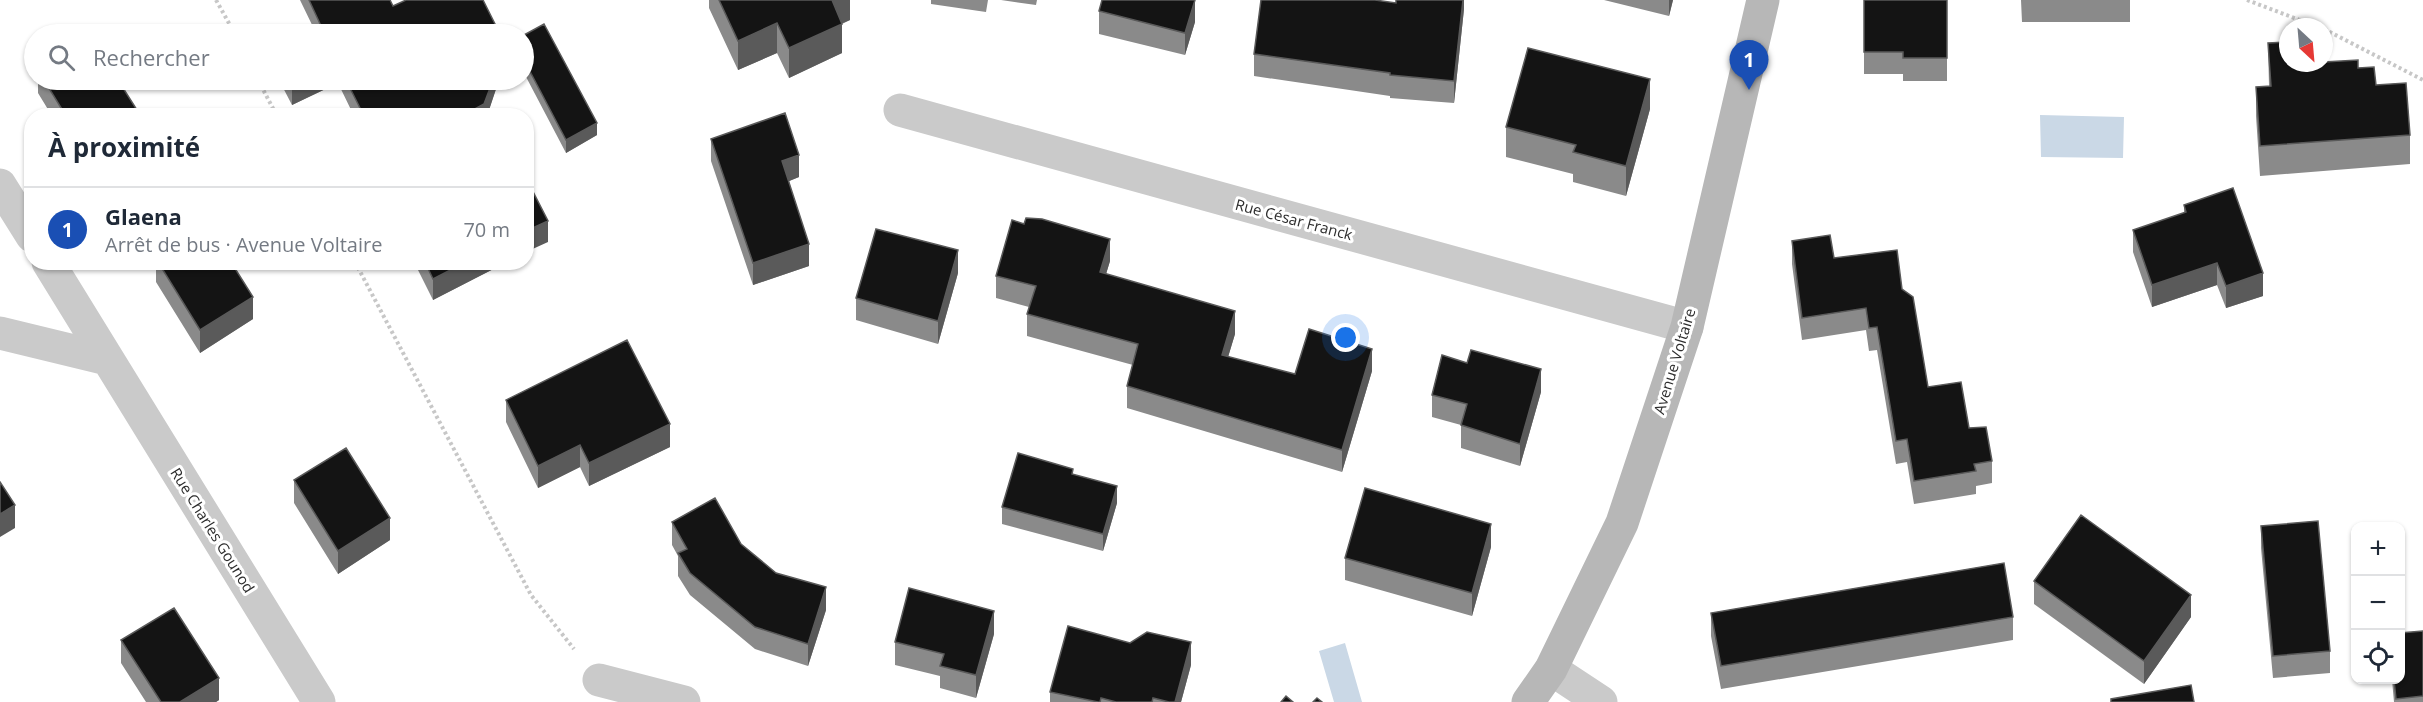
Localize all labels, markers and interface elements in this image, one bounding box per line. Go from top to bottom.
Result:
north arrow [2279,18,2333,72]
search box [24,24,534,90]
pin: 1 [1730,40,1768,90]
icon: search [45,41,78,74]
text: Rechercher [93,42,210,72]
text: À proximité [48,129,200,165]
street label: Rue César Franck [1233,194,1355,244]
text: Glaena [105,201,182,231]
text: 1 [62,216,73,243]
text: 70 m [463,216,510,243]
text: Arrêt de bus · Avenue Voltaire [105,231,382,258]
street label: Avenue Voltaire [1648,306,1700,416]
your location [1331,323,1360,352]
street label: Rue Charles Gounod [166,464,260,596]
map controls [2351,522,2405,684]
button: + [2351,522,2405,576]
button: − [2351,576,2405,630]
button: locate [2351,630,2405,684]

